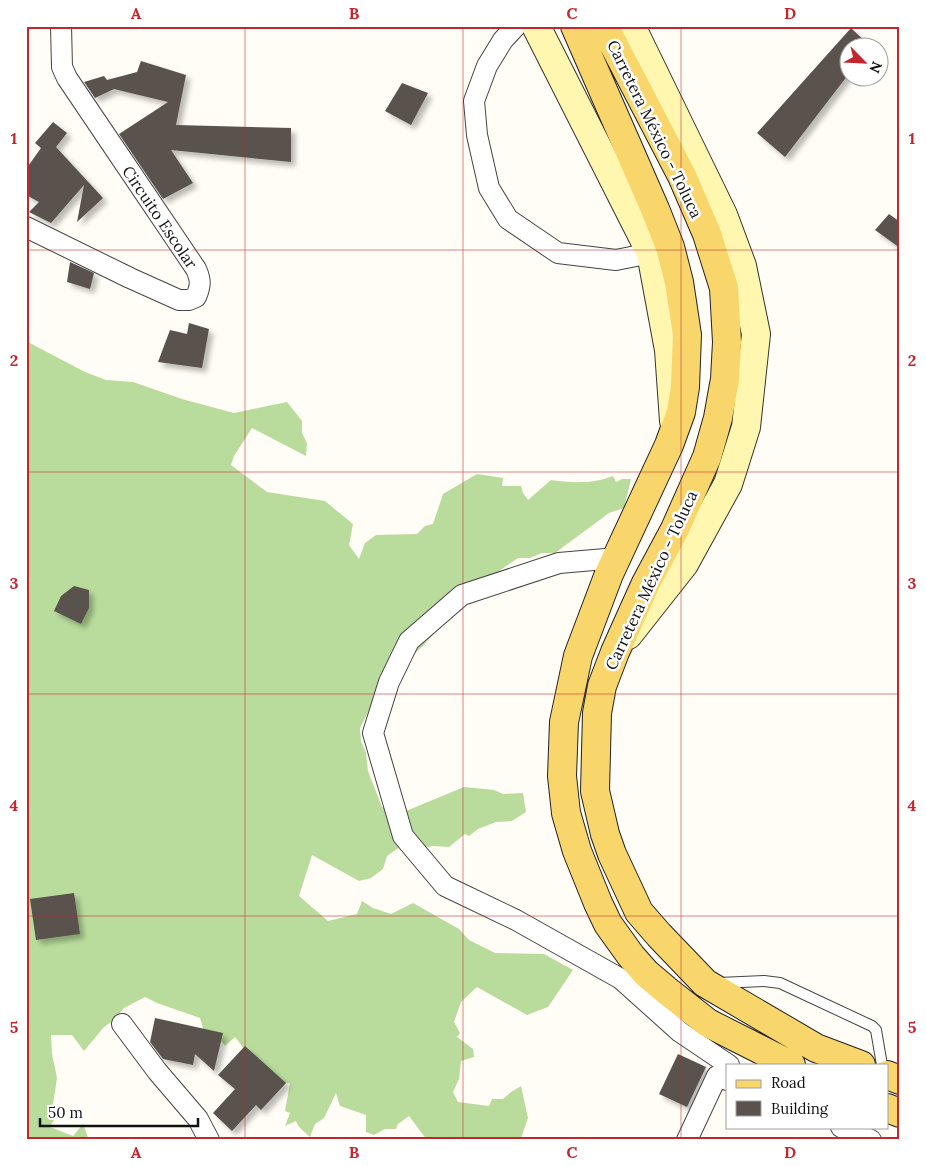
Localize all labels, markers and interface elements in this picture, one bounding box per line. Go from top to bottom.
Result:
text: A [131,3,142,23]
text: B [349,3,360,23]
text: C [566,3,578,23]
text: D [784,3,796,23]
street label: Carretera México - Toluca [603,37,707,221]
north arrow [838,38,888,88]
text: N [865,59,886,76]
text: 1 [11,128,17,148]
text: 1 [909,128,915,148]
street label: Circuito Escolar [118,162,202,272]
text: 2 [10,350,18,370]
text: 2 [908,350,916,370]
street label: Carretera México - Toluca [601,487,701,673]
text: 3 [10,573,19,593]
text: 3 [908,573,917,593]
text: 4 [10,795,19,815]
text: 4 [908,795,917,815]
text: 5 [10,1017,19,1037]
text: 5 [908,1017,917,1037]
legend [726,1064,888,1128]
text: Road [771,1073,806,1092]
scale bar [40,1096,198,1128]
text: Building [771,1099,829,1118]
text: 50 m [48,1103,83,1122]
text: A [131,1142,142,1162]
text: B [349,1142,360,1162]
text: C [566,1142,578,1162]
text: D [784,1142,796,1162]

